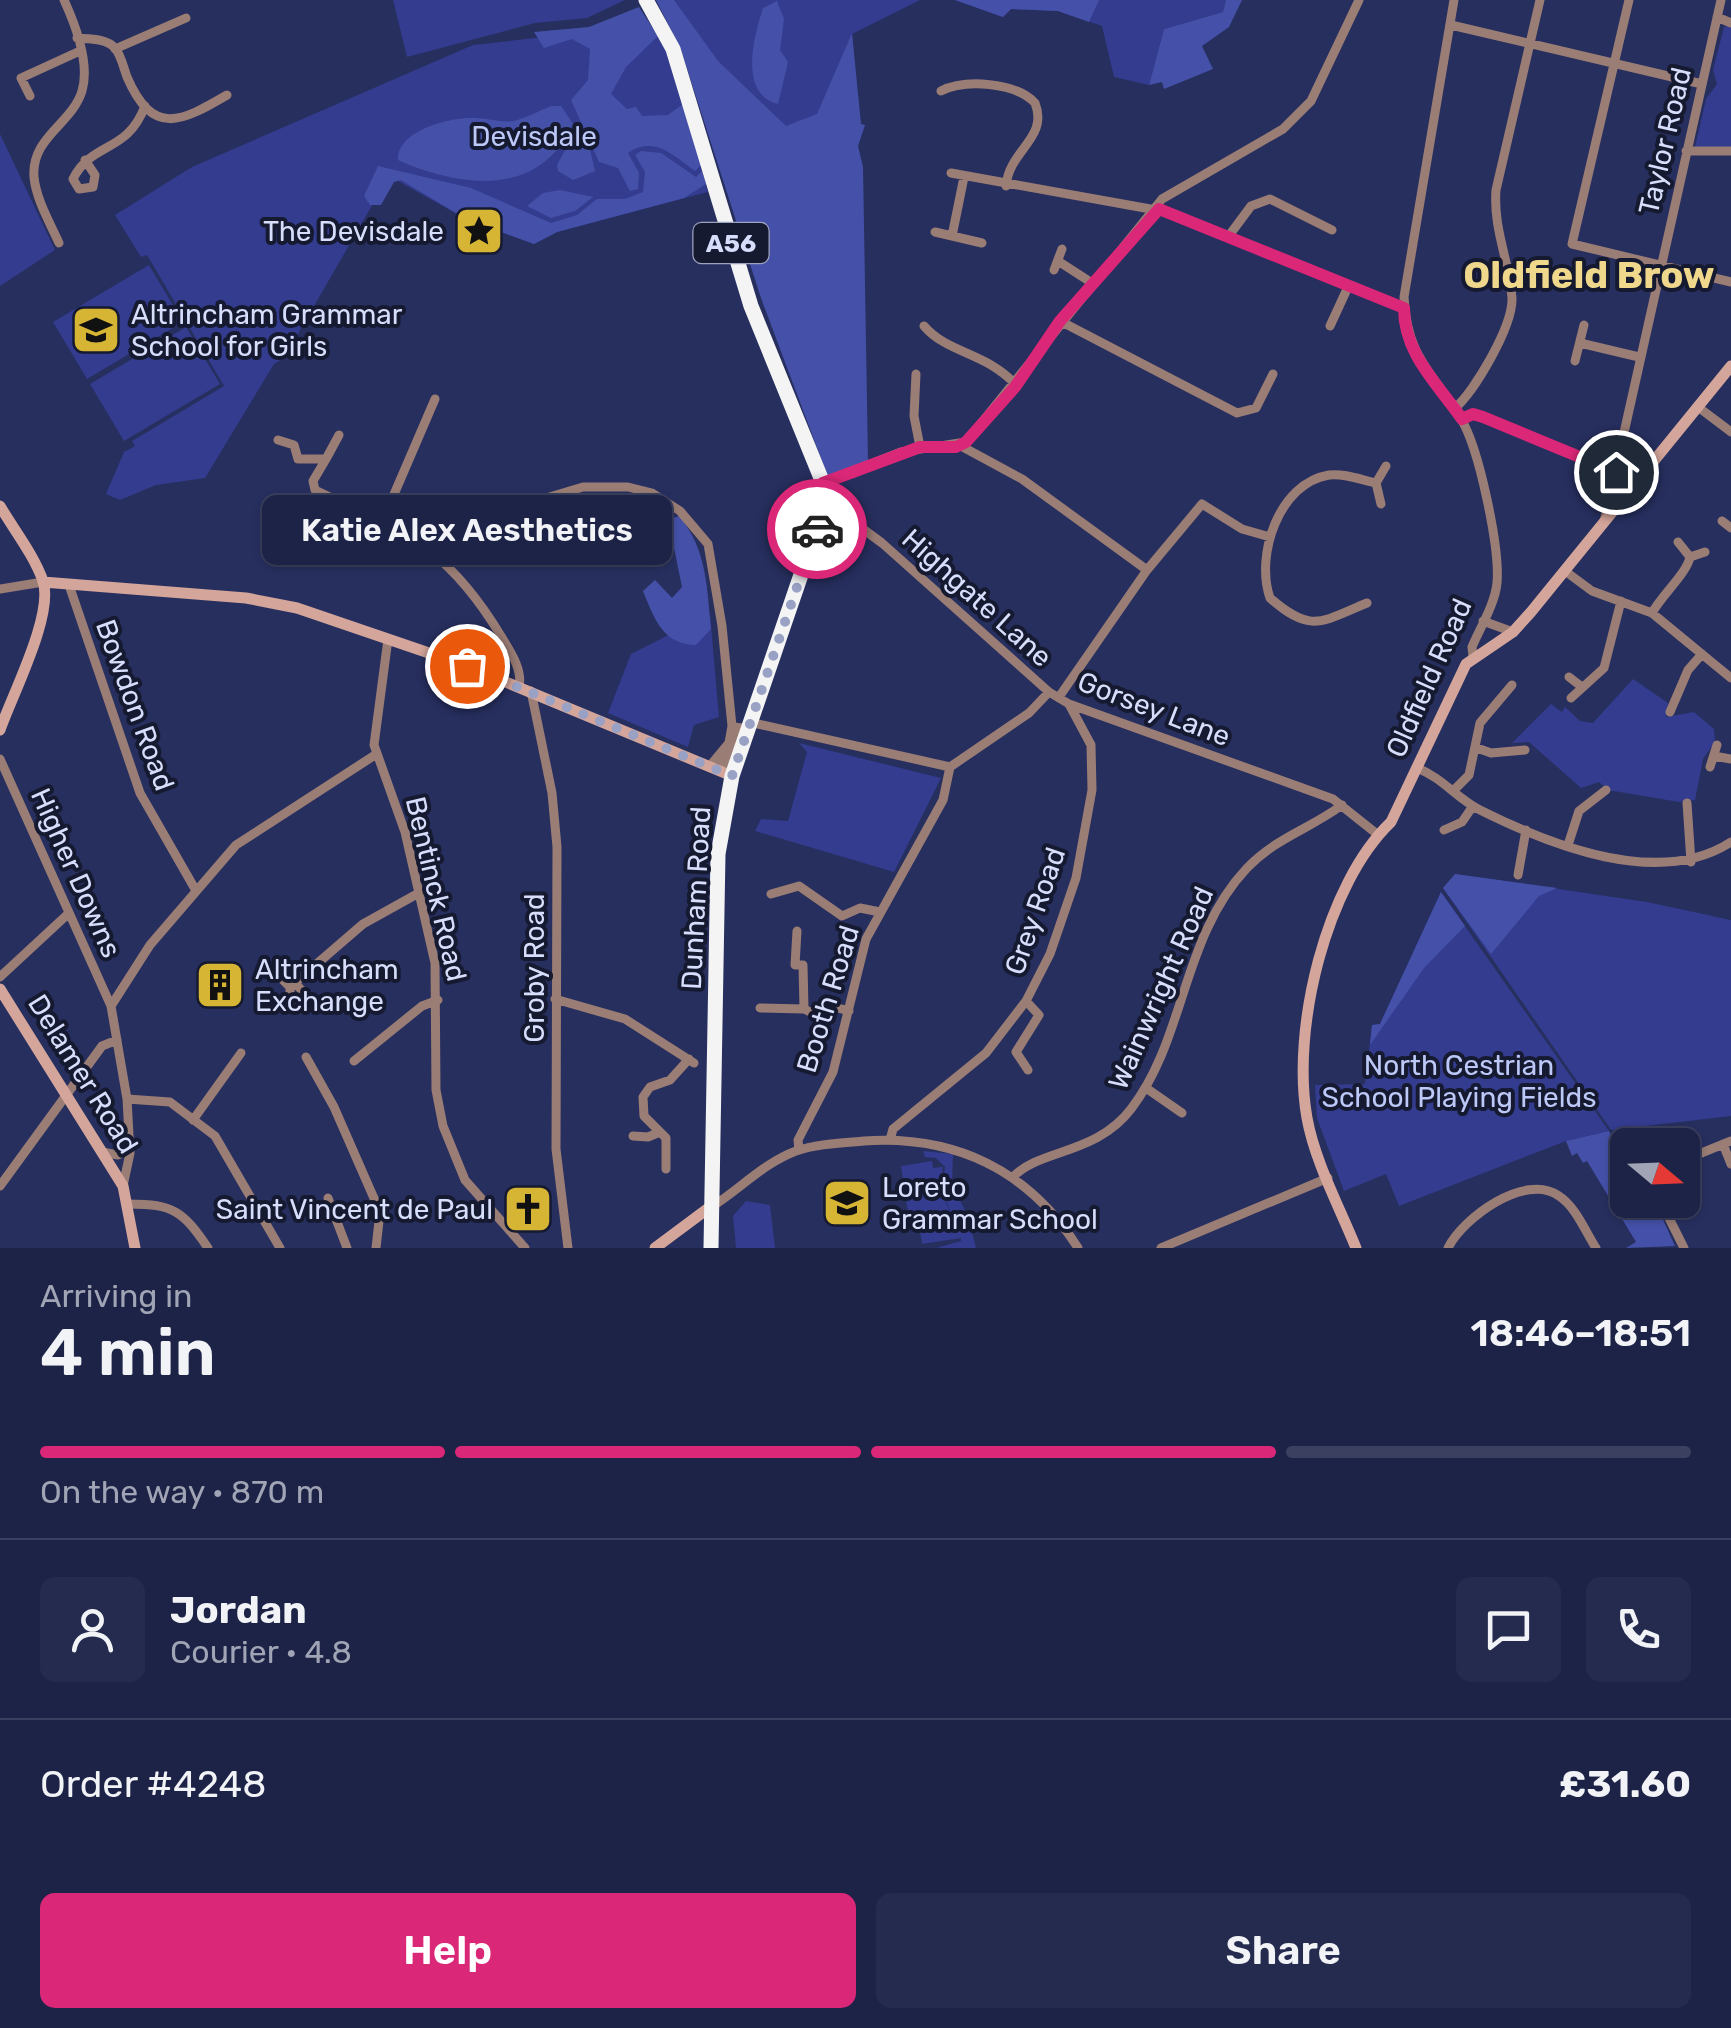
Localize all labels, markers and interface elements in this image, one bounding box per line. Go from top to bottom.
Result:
street label: Taylor Road [1632,64,1698,218]
park label: Devisdale [471,120,597,153]
place icon: The Devisdale [453,205,505,257]
place label: The Devisdale [263,215,444,248]
road number: A56 [694,223,768,263]
district label: Oldfield Brow [1463,252,1715,298]
place label: Altrincham Grammar School for Girls [131,298,403,363]
school or university icon: Altrincham Grammar School for Girls [70,304,122,356]
pin [1574,430,1659,515]
icon: home [1589,445,1644,500]
courier [767,479,867,579]
callout: Katie Alex Aesthetics [262,496,672,566]
icon: car [790,502,845,557]
text: Katie Alex Aesthetics [301,511,633,549]
street label: Highgate Lane [895,522,1059,674]
street label: Oldfield Road [1379,594,1479,762]
street label: Bowdon Road [89,615,181,795]
pin [425,624,510,709]
icon: bag [440,639,495,694]
street label: Gorsey Lane [1073,665,1235,753]
street label: Higher Downs [24,783,128,963]
street label: Bentinck Road [399,793,473,985]
street label: Dunham Road [675,805,717,991]
street label: Grey Road [998,843,1072,979]
street label: Wainwright Road [1102,882,1220,1094]
street label: Groby Road [518,893,551,1043]
street label: Booth Road [790,922,866,1076]
place label: Altrincham Exchange [255,953,399,1018]
building icon: Altrincham Exchange [194,959,246,1011]
street label: Delamer Road [21,988,145,1160]
park label: North Cestrian School Playing Fields [1322,1049,1596,1114]
north arrow [1610,1128,1700,1218]
map controls [1610,1128,1700,1218]
place label: Loreto Grammar School [882,1171,1098,1236]
school or university icon: Loreto Grammar School [821,1177,873,1229]
church icon: Saint Vincent de Paul [502,1183,554,1235]
place label: Saint Vincent de Paul [216,1193,493,1226]
text: Arriving in [40,1277,192,1315]
text: 18:46–18:51 [1471,1310,1691,1356]
text: 4 min [40,1314,216,1391]
text: On the way · 870 m [40,1473,324,1511]
button: person [40,1577,145,1682]
button: chat [1456,1577,1561,1682]
button: phone [1586,1577,1691,1682]
text: Jordan [170,1587,307,1633]
text: Courier · 4.8 [170,1633,352,1671]
text: Order #4248 [40,1761,266,1807]
text: £31.60 [1559,1761,1691,1807]
button: Help [40,1893,856,2008]
button: Share [876,1893,1691,2008]

